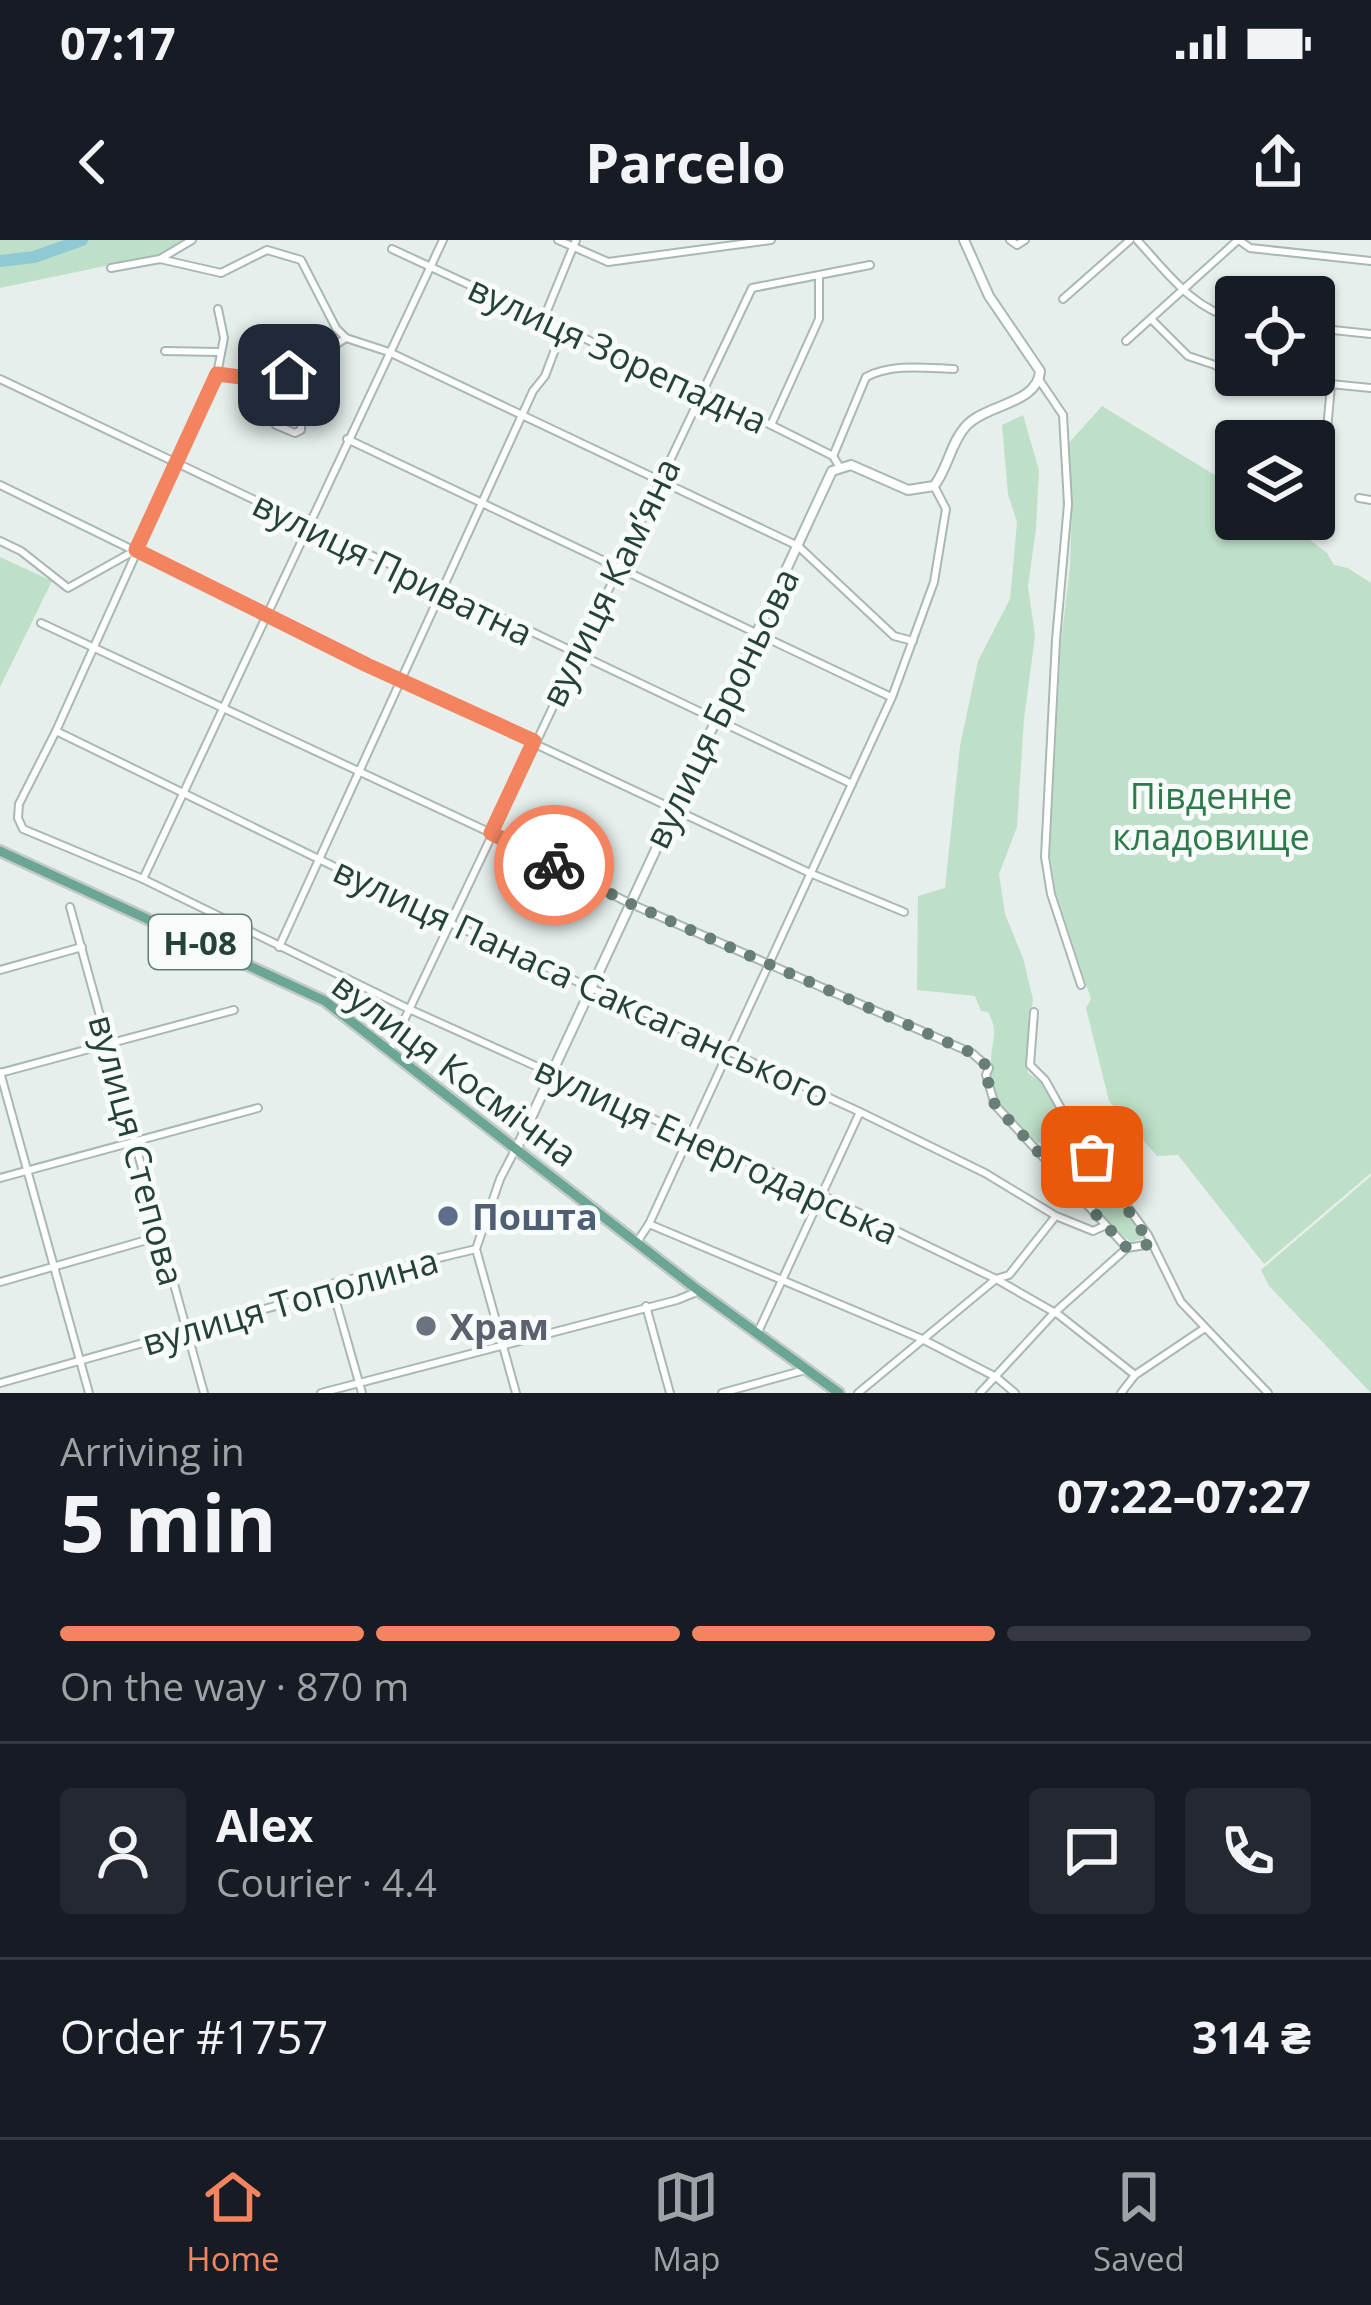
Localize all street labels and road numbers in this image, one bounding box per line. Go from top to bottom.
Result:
street label: вулиця Зорепадна [461,263,775,445]
street label: вулиця Кам’яна [529,449,691,715]
street label: вулиця Приватна [245,479,541,657]
street label: вулиця Броньова [632,560,810,856]
street label: вулиця Панаса Саксаганського [326,845,838,1119]
road number: Н-08 [149,915,251,969]
street label: вулиця Космічна [322,961,588,1177]
street label: вулиця Степова [77,1009,197,1291]
street label: вулиця Енергодарська [527,1044,907,1256]
street label: вулиця Тополина [136,1235,444,1367]

